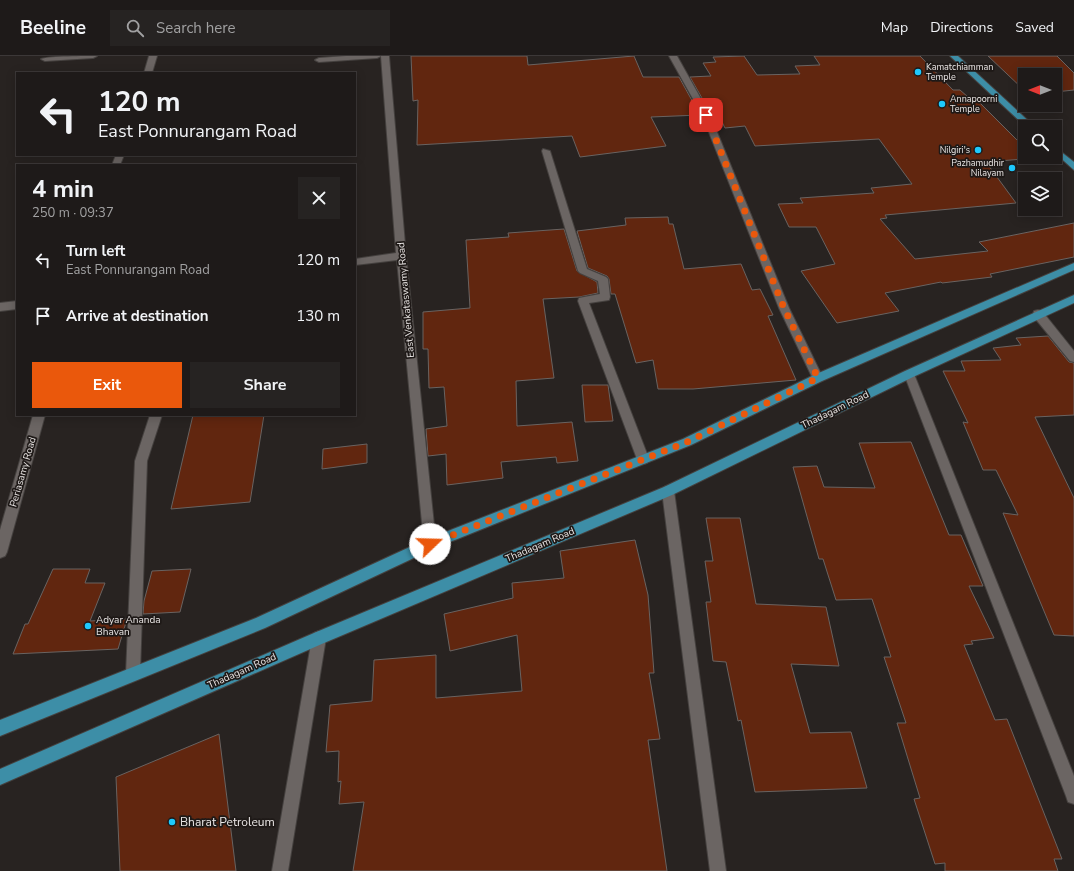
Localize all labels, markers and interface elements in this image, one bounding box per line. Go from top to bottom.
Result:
search box [110,10,390,46]
text: Beeline [20,15,86,41]
icon: search [124,17,146,39]
text: Search here [156,18,236,38]
text: Map [881,18,908,37]
text: Directions [930,18,993,37]
text: Saved [1015,18,1054,37]
place label: Kamatchiamman Temple [926,61,993,83]
marker: Kamatchiamman Temple [913,67,923,77]
north arrow [1018,68,1062,112]
map controls [1018,68,1062,216]
text: 120 m [98,83,181,121]
icon: left [32,88,84,140]
place label: Annapoorni Temple [950,93,997,115]
pin [689,98,723,132]
marker: Annapoorni Temple [937,99,947,109]
icon: arrive [695,104,717,126]
text: East Ponnurangam Road [98,119,297,143]
button: search [1018,120,1062,164]
place label: Nilgiri's [940,144,970,156]
marker: Nilgiri's [973,145,983,155]
place label: Pazhamudhir Nilayam [951,157,1005,179]
marker: Pazhamudhir Nilayam [1007,163,1017,173]
button: layers [1018,172,1062,216]
text: 4 min [32,173,94,205]
button: close [298,177,340,219]
text: 250 m · 09:37 [32,204,114,222]
text: Turn left [66,241,125,261]
street label: East Venkataswamy Road [394,241,418,358]
icon: left [32,249,54,271]
text: 120 m [296,250,340,270]
text: East Ponnurangam Road [66,261,210,279]
icon: arrive [32,305,54,327]
text: Arrive at destination [66,306,209,326]
text: 130 m [296,306,340,326]
button: Exit [32,362,182,408]
button: Share [190,362,340,408]
street label: Thadagam Road [799,387,871,432]
street label: Periasamy Road [6,435,40,509]
position arrow [409,523,451,565]
street label: Thadagam Road [503,524,577,566]
place label: Adyar Ananda Bhavan [96,613,161,639]
marker: Adyar Ananda Bhavan [83,621,93,631]
street label: Thadagam Road [205,650,279,692]
place label: Bharat Petroleum [180,814,275,830]
marker: Bharat Petroleum [167,817,177,827]

